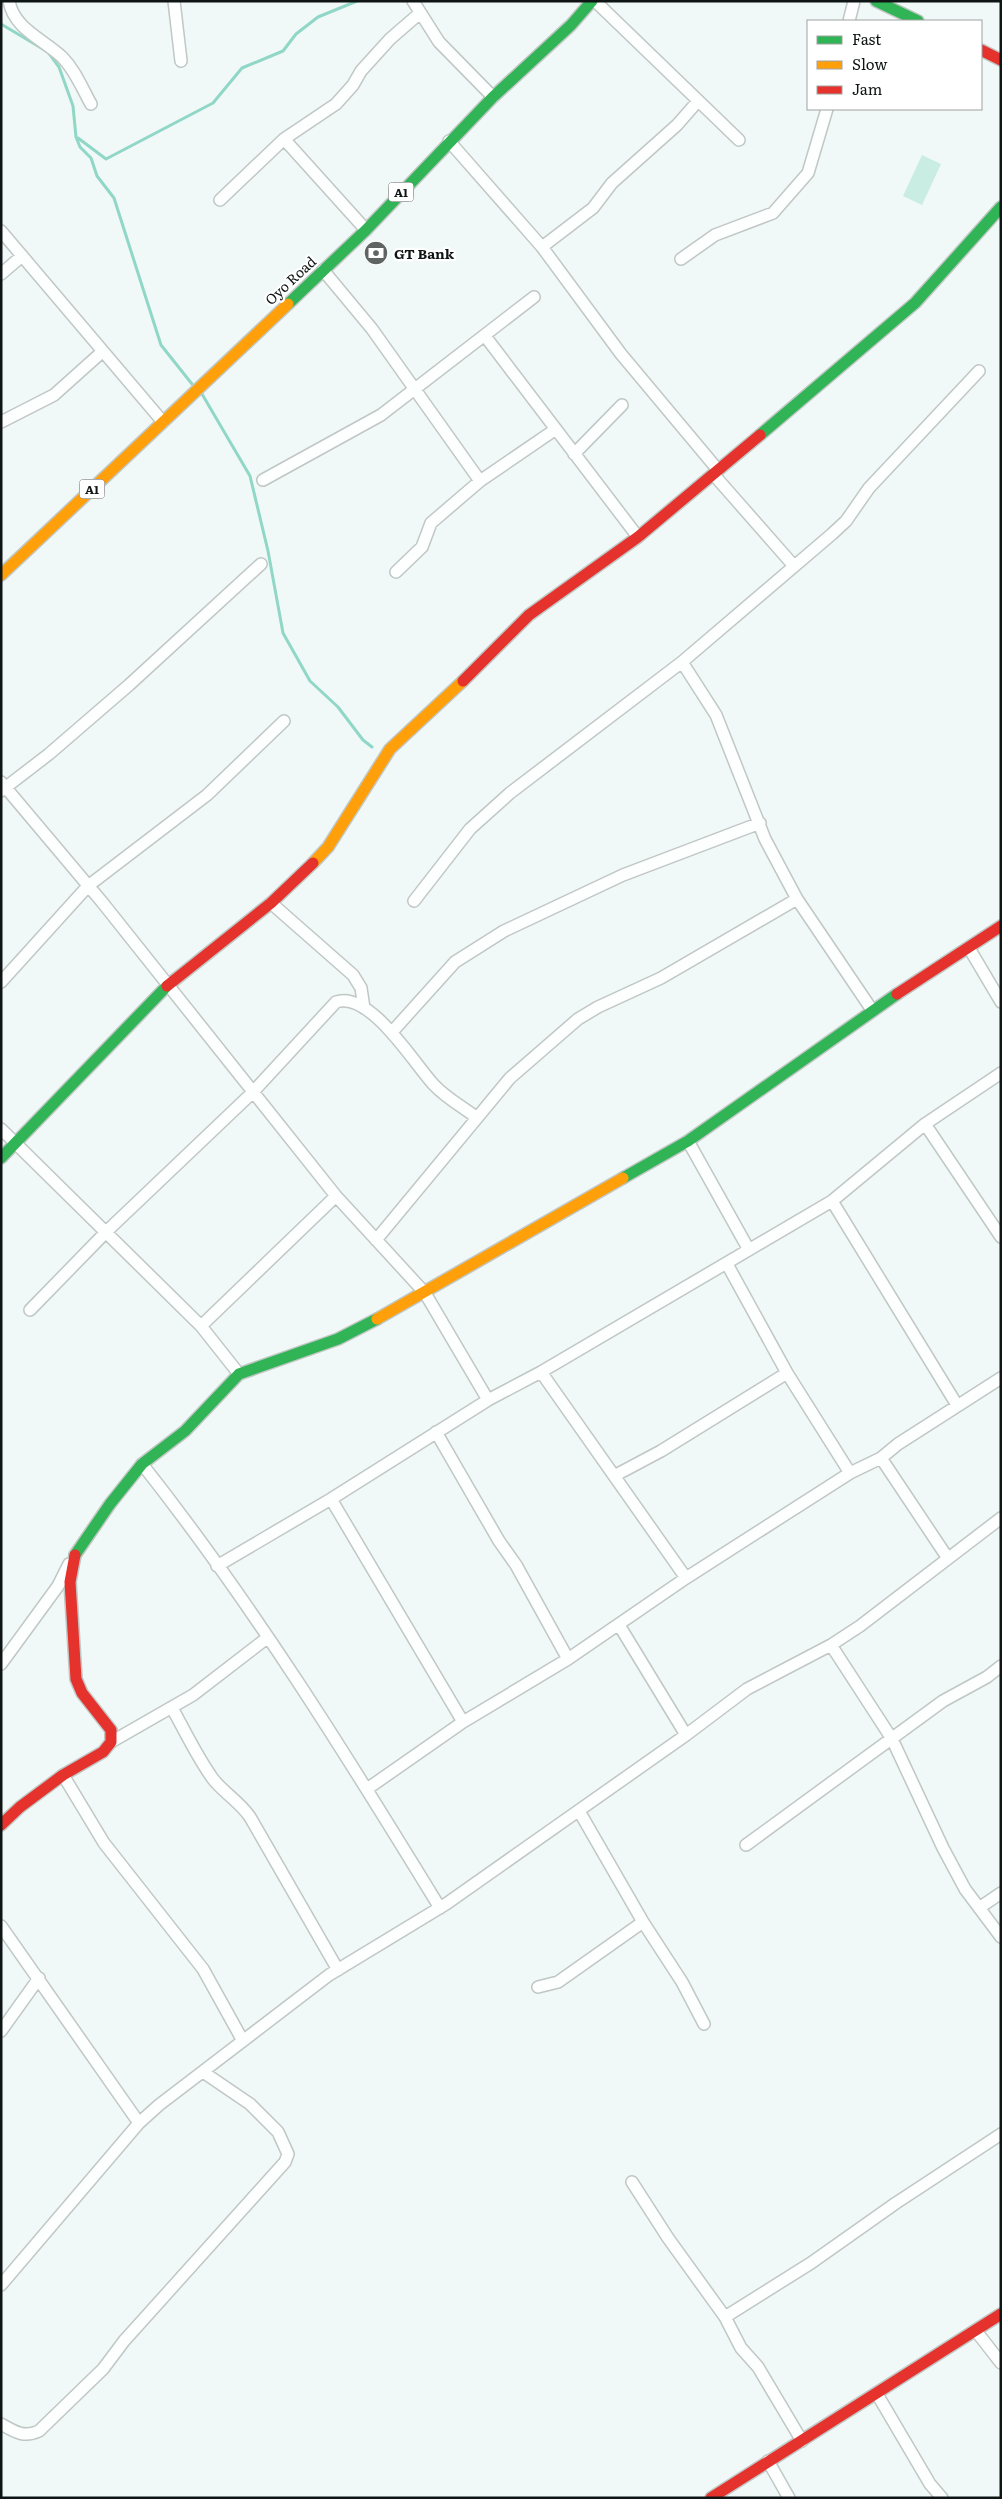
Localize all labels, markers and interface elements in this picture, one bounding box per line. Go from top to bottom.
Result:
legend [807,20,982,110]
text: Fast [852,27,881,50]
text: Slow [852,52,887,75]
text: Jam [852,77,883,100]
road number: A1 [388,182,414,202]
bank icon: GT Bank [363,240,389,266]
place label: GT Bank [394,243,455,263]
street label: Oyo Road [260,251,320,309]
road number: A1 [80,479,104,498]

